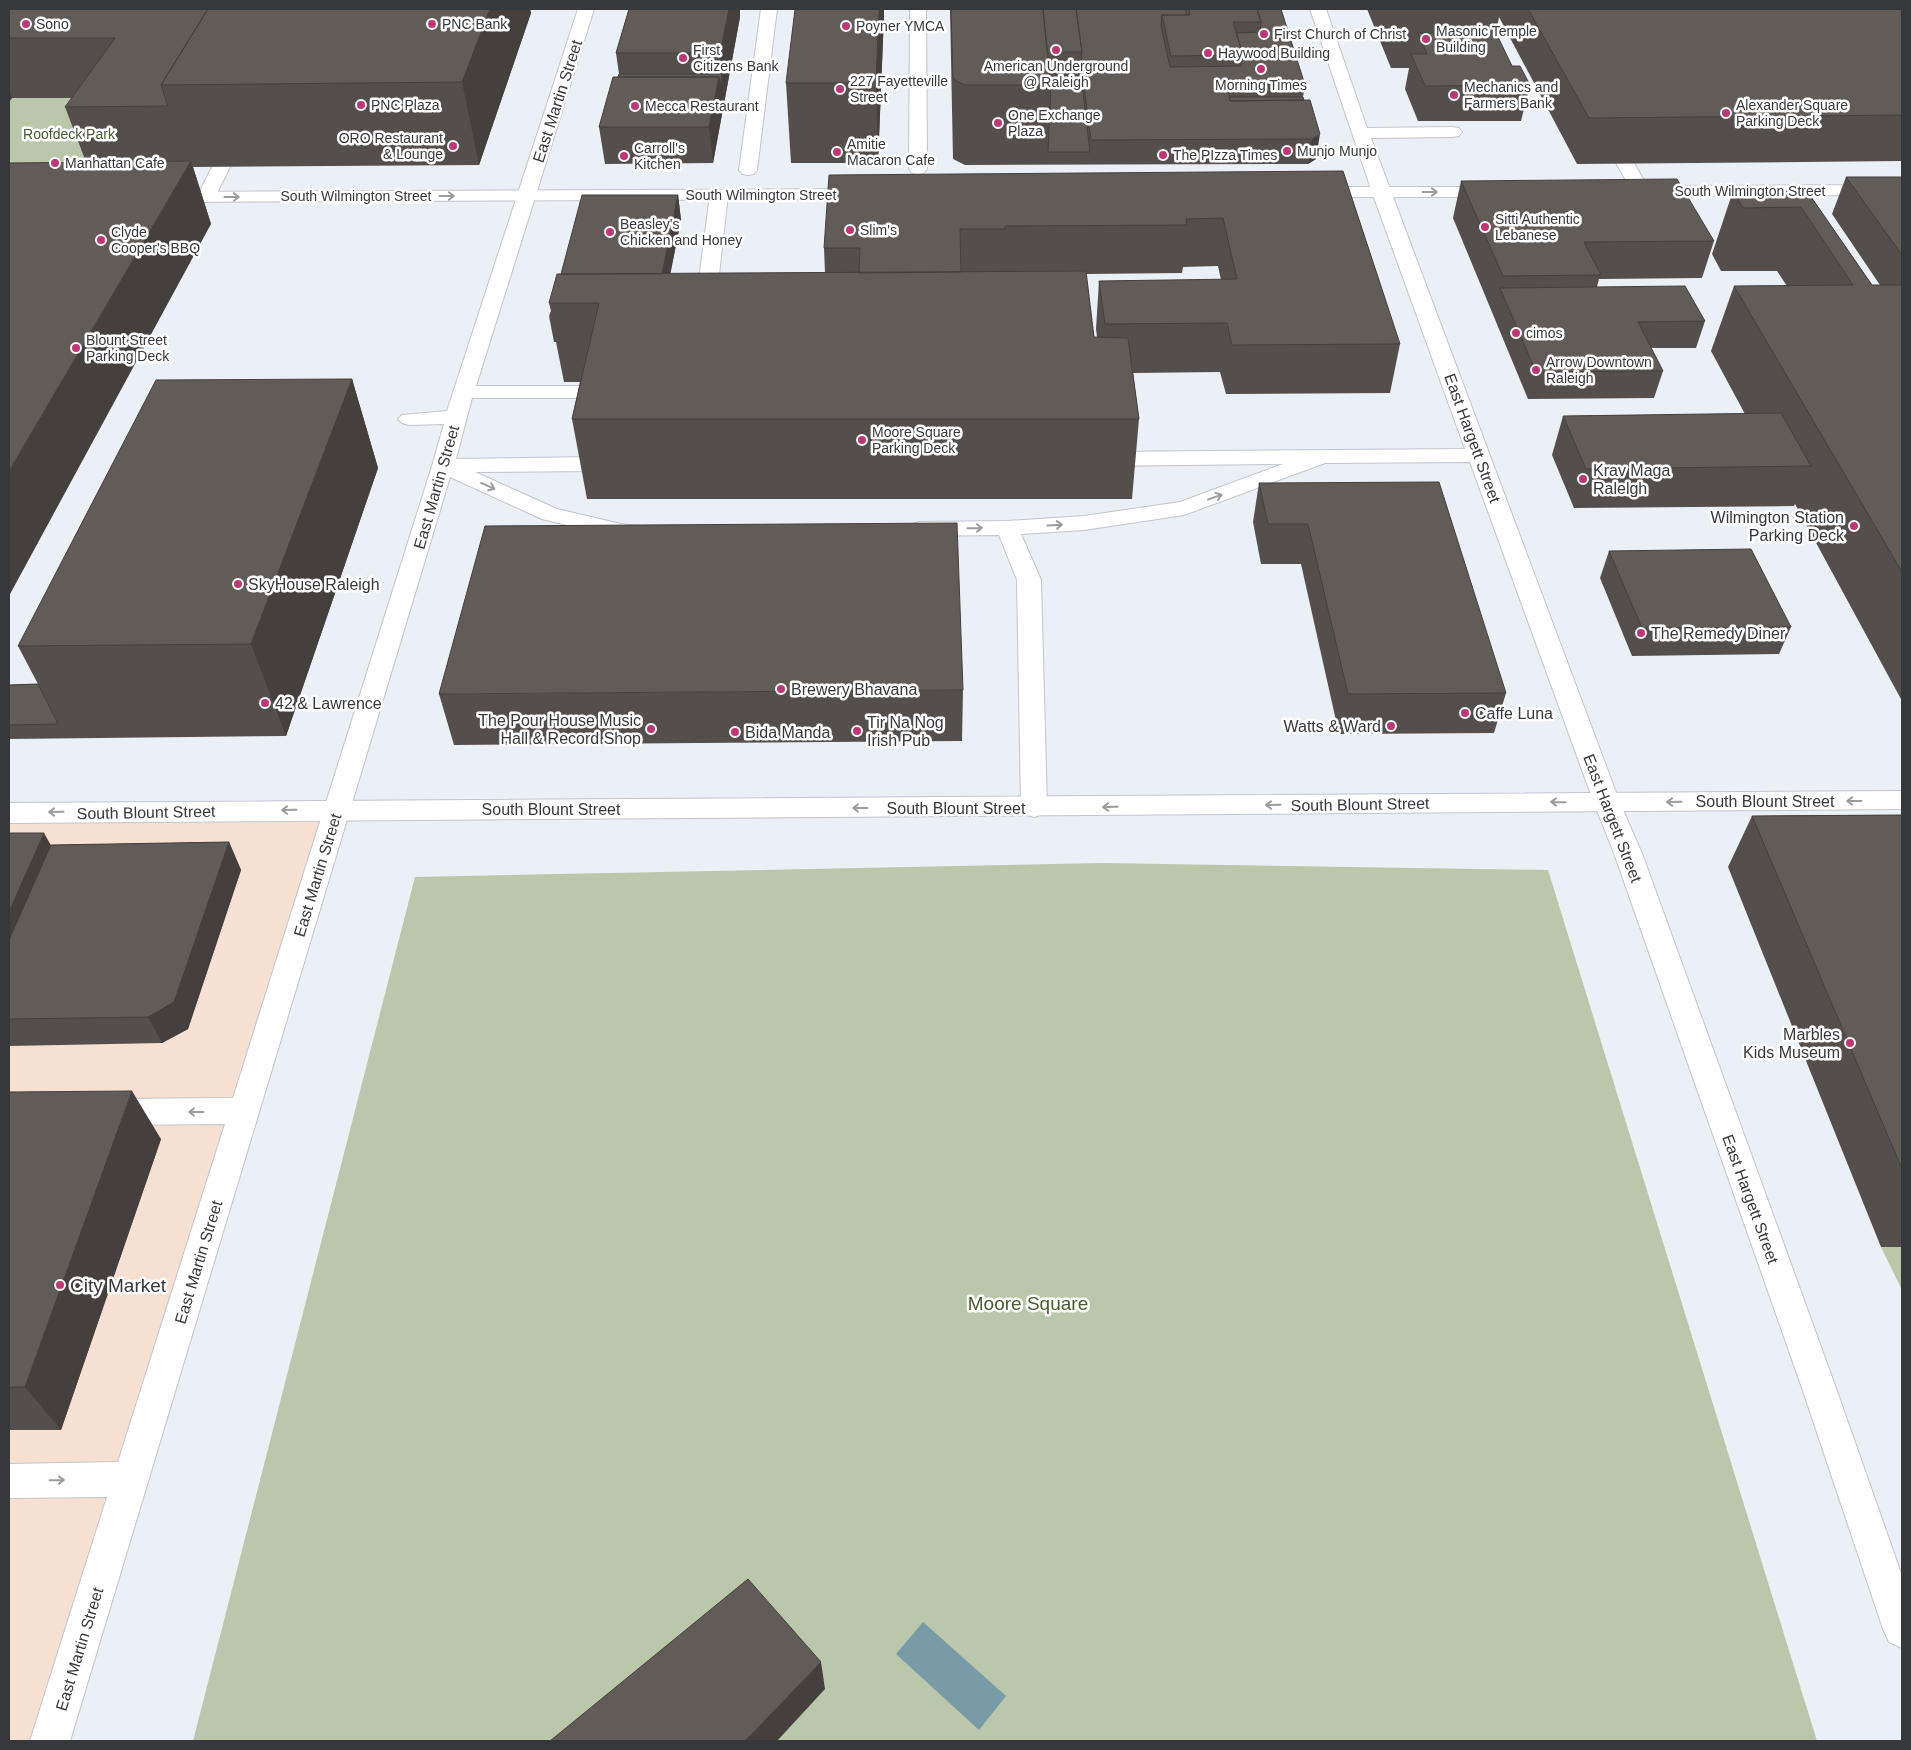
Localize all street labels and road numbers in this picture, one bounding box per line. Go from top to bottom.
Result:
street label: East Martin Street [530,37,586,165]
street label: South Wilmington Street [1675,183,1826,199]
street label: South Wilmington Street [686,187,837,203]
street label: South Wilmington Street [281,188,432,204]
street label: East Hargett Street [1441,371,1504,506]
street label: East Martin Street [411,423,462,551]
street label: East Hargett Street [1580,752,1645,885]
street label: South Blount Street [1696,793,1835,810]
street label: South Blount Street [1290,795,1430,814]
street label: South Blount Street [887,800,1026,817]
street label: South Blount Street [482,801,621,818]
street label: South Blount Street [76,803,216,822]
street label: East Martin Street [291,811,344,939]
street label: East Hargett Street [1719,1132,1782,1267]
street label: East Martin Street [172,1198,225,1326]
street label: East Martin Street [53,1585,106,1713]

